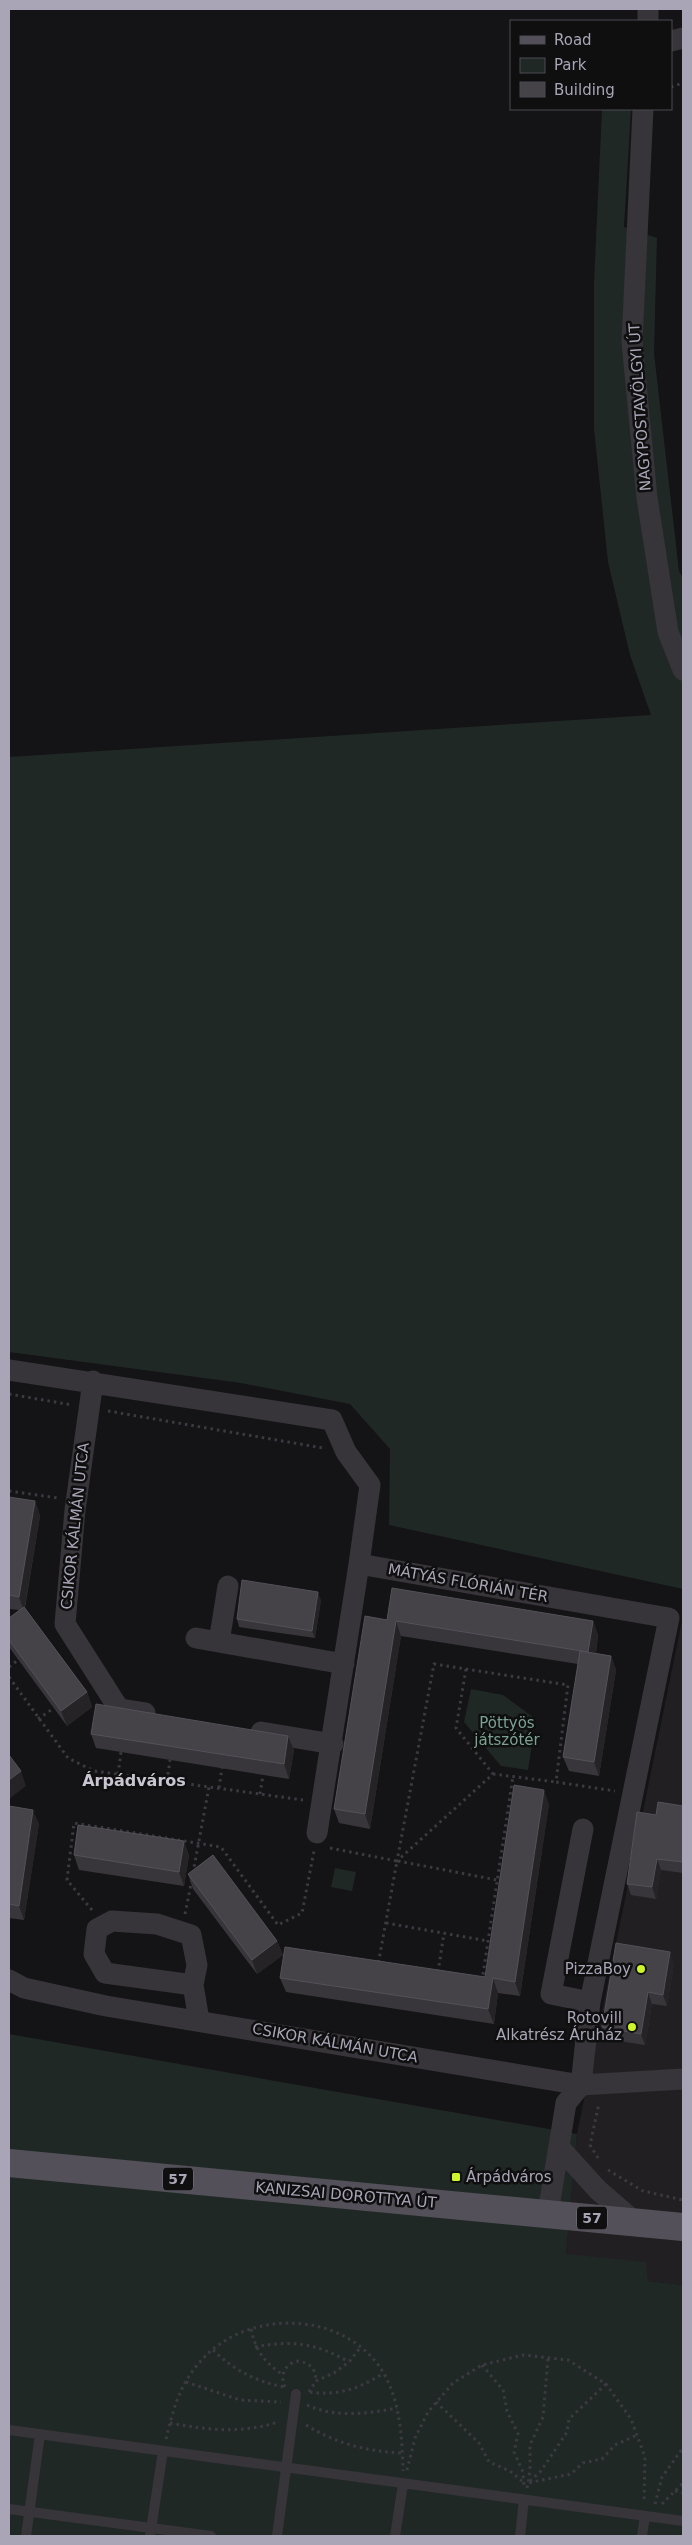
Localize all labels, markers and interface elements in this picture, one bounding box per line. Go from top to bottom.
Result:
legend [510,20,672,110]
text: Road [554,31,592,49]
text: Park [554,56,587,74]
text: Building [554,81,615,99]
street label: NAGYPOSTAVÖLGYI ÚT [624,322,655,492]
street label: CSIKOR KÁLMÁN UTCA [56,1441,93,1610]
street label: MÁTYÁS FLÓRIÁN TÉR [387,1559,550,1606]
park label: Pöttyös játszótér [473,1714,541,1749]
district label: Árpádváros [82,1771,186,1790]
place label: PizzaBoy [565,1960,631,1978]
marker: PizzaBoy [635,1963,647,1975]
place label: Rotovill Alkatrész Áruház [496,2009,622,2044]
street label: CSIKOR KÁLMÁN UTCA [251,2019,420,2067]
marker: Rotovill Alkatrész Áruház [626,2021,638,2033]
place label: Árpádváros [466,2167,552,2186]
road number: 57 [163,2168,193,2190]
marker: Árpádváros [450,2171,462,2183]
street label: KANIZSAI DOROTTYA ÚT [255,2177,438,2212]
road number: 57 [577,2206,607,2230]

